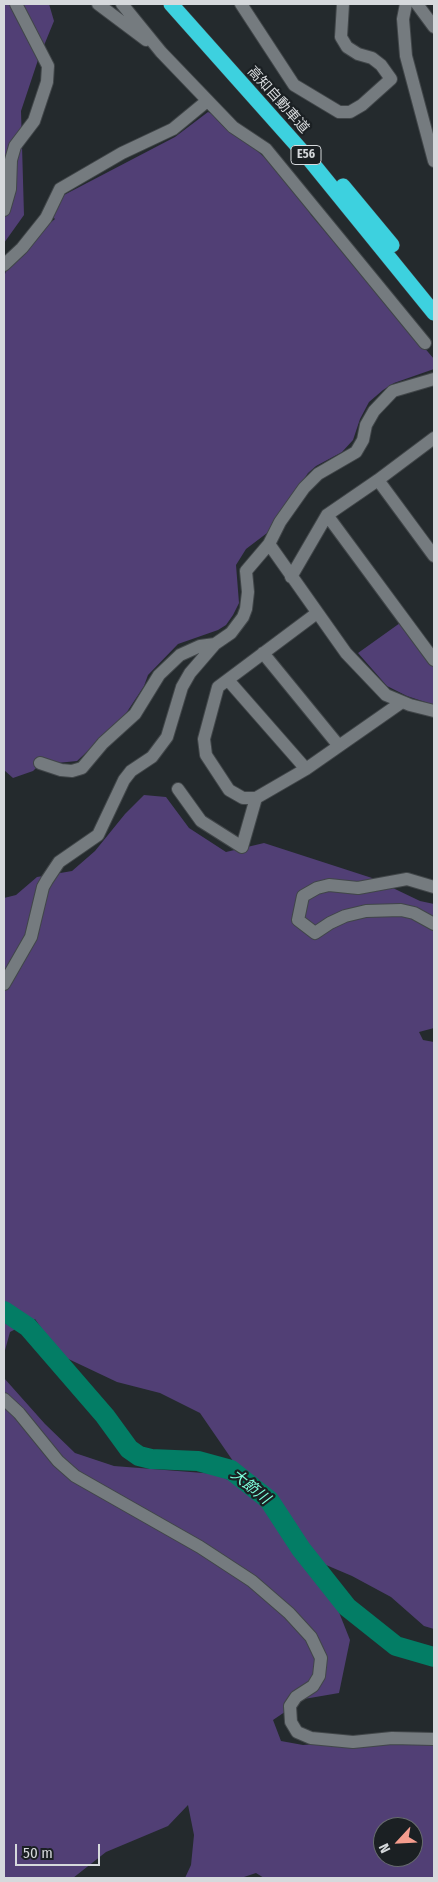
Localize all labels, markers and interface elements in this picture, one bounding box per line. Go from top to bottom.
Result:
street label: 高知自動車道 [244,63,312,137]
road number: E56 [291,146,321,164]
water label: 大節川 [227,1466,273,1508]
north arrow [373,1817,423,1867]
scale bar [18,1834,102,1866]
text: N [375,1841,394,1856]
text: 50 m [23,1844,53,1862]

